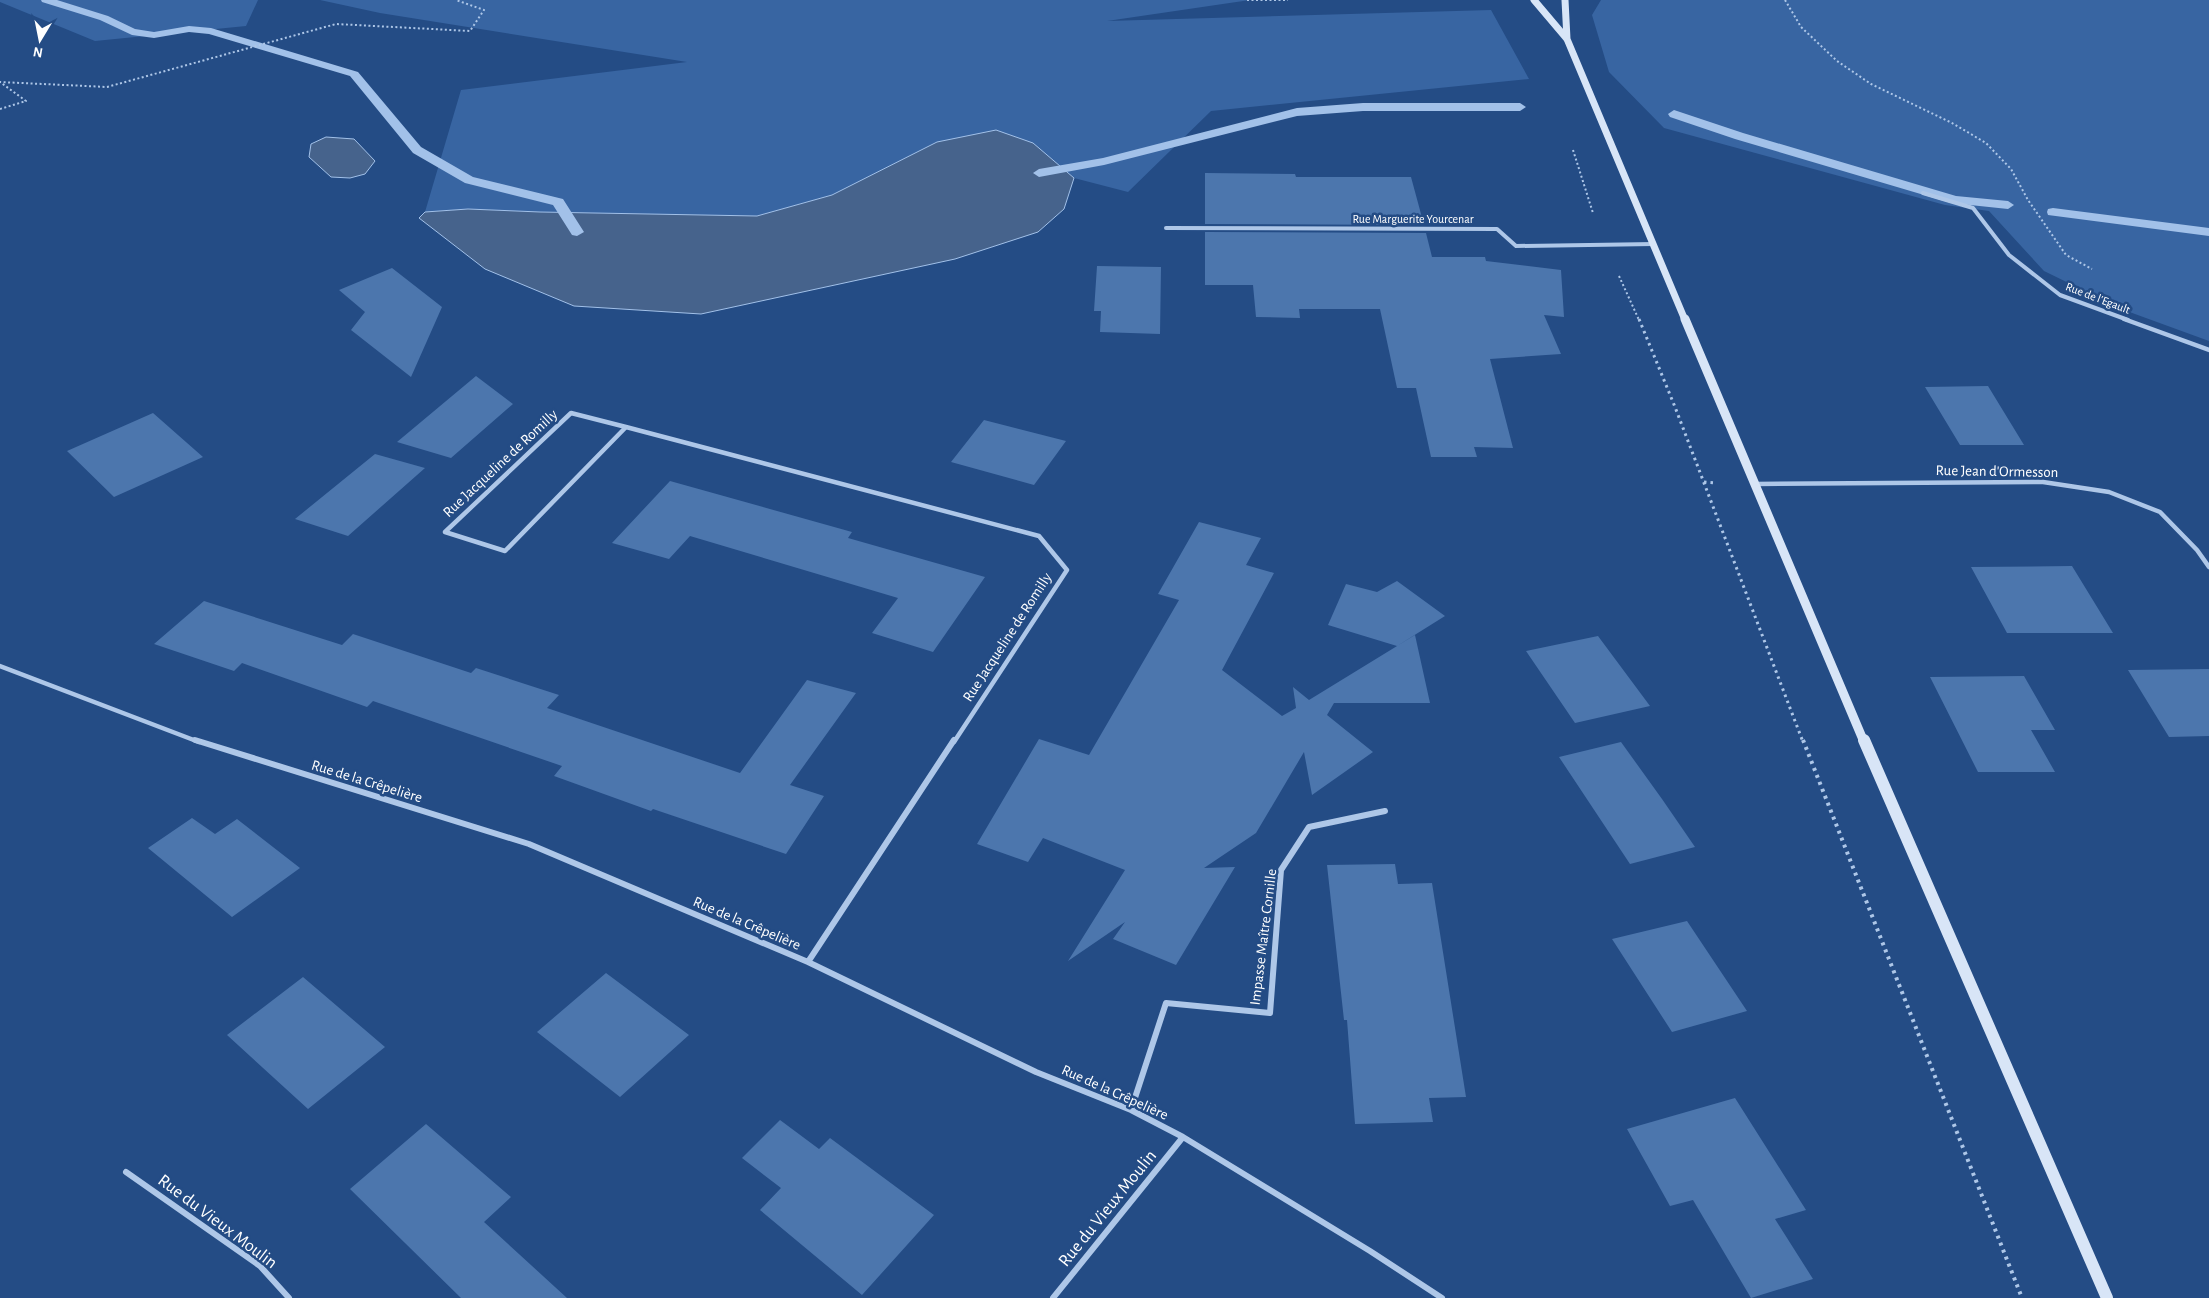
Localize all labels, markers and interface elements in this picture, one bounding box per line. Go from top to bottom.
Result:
north arrow [15,15,65,65]
text: N [32,44,44,60]
street label: Rue Marguerite Yourcenar [1352,213,1474,225]
street label: Rue de l'Egault [2064,280,2132,316]
street label: Rue Jacqueline de Romilly [440,406,561,520]
street label: Rue Jean d'Ormesson [1936,463,2058,480]
street label: Rue Jacqueline de Romilly [960,570,1055,704]
street label: Rue de la Crêpelière [310,757,424,806]
street label: Impasse Maître Cornille [1248,868,1279,1006]
street label: Rue de la Crêpelière [691,894,803,953]
street label: Rue de la Crêpelière [1059,1062,1170,1123]
street label: Rue du Vieux Moulin [1055,1147,1160,1270]
street label: Rue du Vieux Moulin [154,1171,280,1272]

